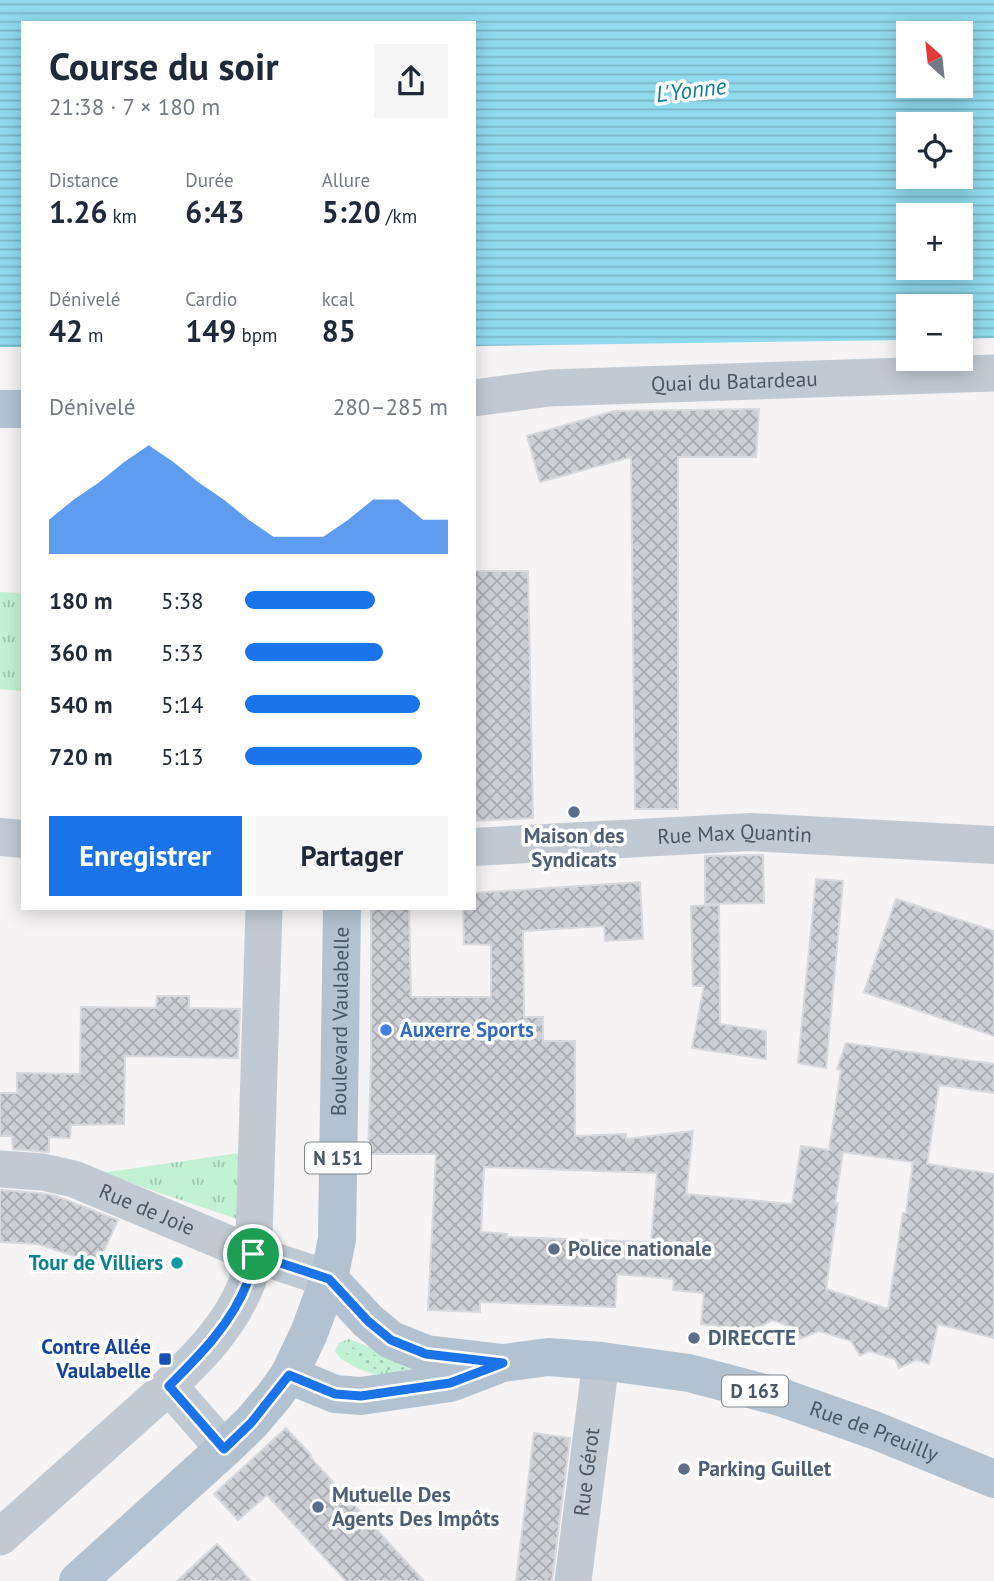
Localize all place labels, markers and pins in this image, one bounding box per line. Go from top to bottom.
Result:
marker: Maison des Syndicats [566,804,582,820]
place label: Maison des Syndicats [524,822,624,873]
place label: Auxerre Sports [400,1016,534,1043]
marker: Auxerre Sports [378,1022,394,1038]
pin [223,1224,283,1284]
place label: Police nationale [568,1235,712,1262]
marker: Police nationale [546,1241,562,1257]
place label: Tour de Villiers [29,1249,163,1276]
marker: Tour de Villiers [169,1255,185,1271]
place label: DIRECCTE [708,1324,796,1351]
marker: DIRECCTE [686,1330,702,1346]
place label: Contre Allée Vaulabelle [41,1333,151,1384]
marker: Contre Allée Vaulabelle [157,1351,173,1367]
place label: Parking Guillet [698,1455,832,1482]
marker: Parking Guillet [676,1461,692,1477]
place label: Mutuelle Des Agents Des Impôts [332,1481,499,1532]
marker: Mutuelle Des Agents Des Impôts [310,1499,326,1515]

